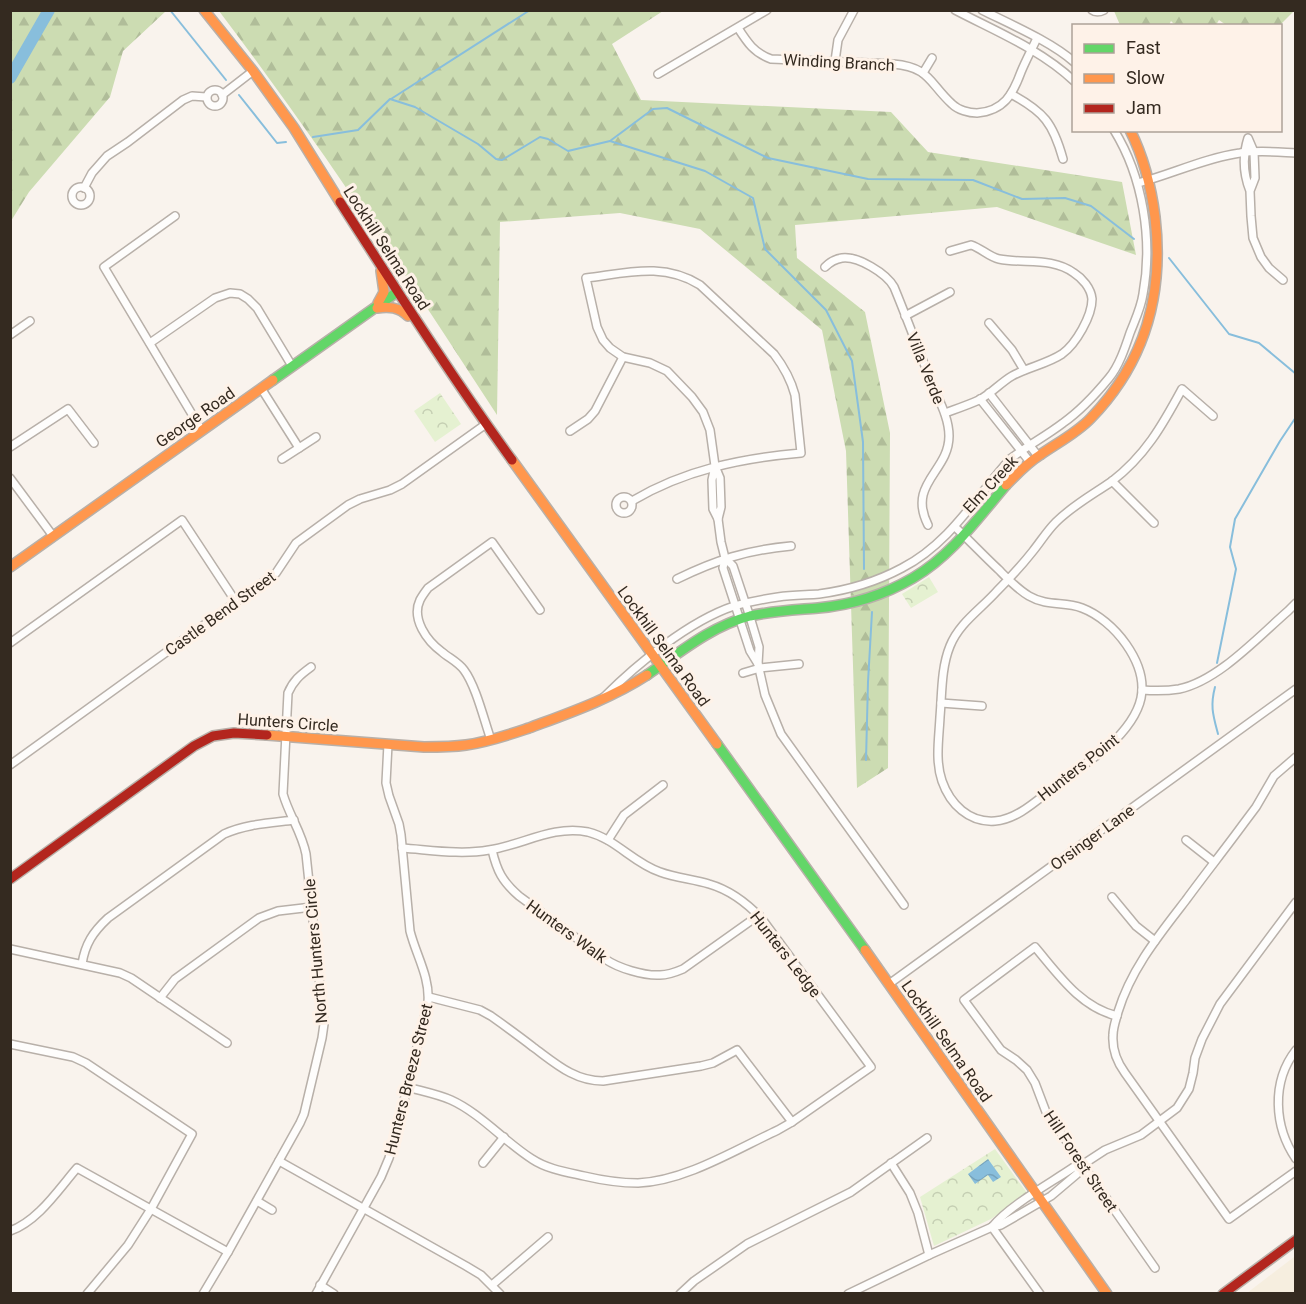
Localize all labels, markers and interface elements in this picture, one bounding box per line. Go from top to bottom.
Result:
legend [1072,24,1282,132]
text: Fast [1126,37,1161,58]
street label: Winding Branch [783,50,895,75]
text: Slow [1126,67,1165,88]
text: Jam [1126,97,1162,118]
street label: Lockhill Selma Road [339,183,434,314]
street label: Villa Verde [903,330,949,407]
street label: George Road [152,383,238,452]
street label: Elm Creek [959,451,1022,517]
street label: Castle Bend Street [162,567,279,660]
street label: Lockhill Selma Road [614,582,714,710]
street label: Hunters Circle [237,710,339,735]
street label: Hunters Point [1034,730,1123,805]
street label: Orsinger Lane [1047,801,1138,874]
street label: North Hunters Circle [300,878,331,1024]
street label: Hunters Walk [523,896,611,968]
street label: Hunters Ledge [746,907,825,1001]
street label: Lockhill Selma Road [898,977,996,1106]
street label: Hunters Breeze Street [381,1002,436,1157]
street label: Hill Forest Street [1040,1107,1122,1216]

